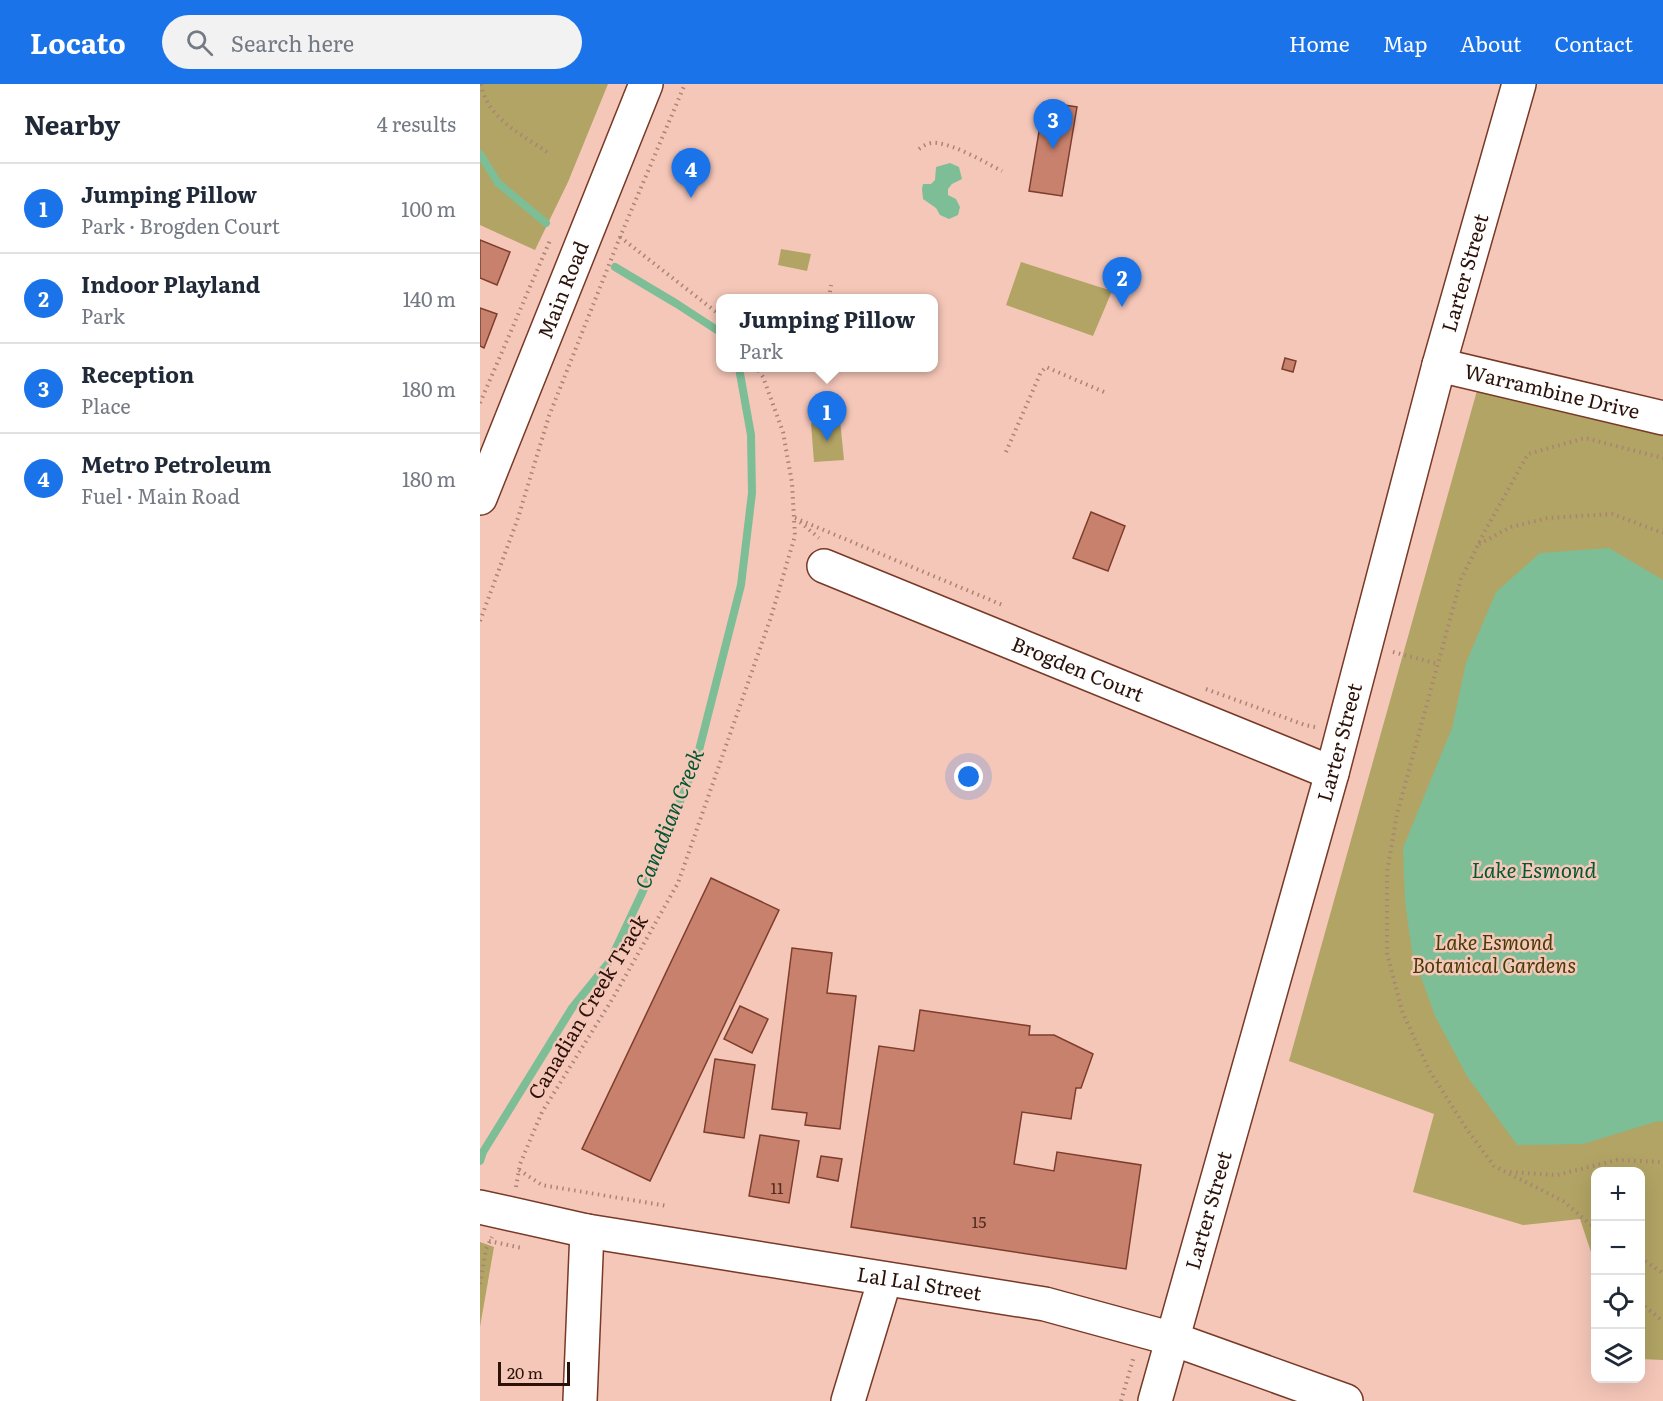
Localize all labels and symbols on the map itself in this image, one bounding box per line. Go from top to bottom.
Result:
pin: 3 [1034,100,1072,149]
pin: 4 [672,148,710,198]
street label: Larter Street [1432,210,1494,335]
street label: Main Road [528,236,595,343]
pin: 2 [1102,258,1142,307]
street label: Warrambine Drive [1462,355,1643,425]
pin: 1 [808,392,846,441]
street label: Brogden Court [1008,627,1149,708]
street label: Larter Street [1308,679,1368,805]
water label: Canadian Creek [625,743,710,893]
your location [954,762,983,791]
water label: Lake Esmond [1471,853,1597,884]
street label: Canadian Creek Track [519,907,654,1104]
park label: Lake Esmond Botanical Gardens [1412,926,1576,979]
street label: Larter Street [1176,1147,1238,1273]
house number: 11 [770,1175,784,1199]
house number: 15 [972,1209,986,1233]
street label: Lal Lal Street [855,1257,984,1307]
scale bar [498,1359,570,1386]

